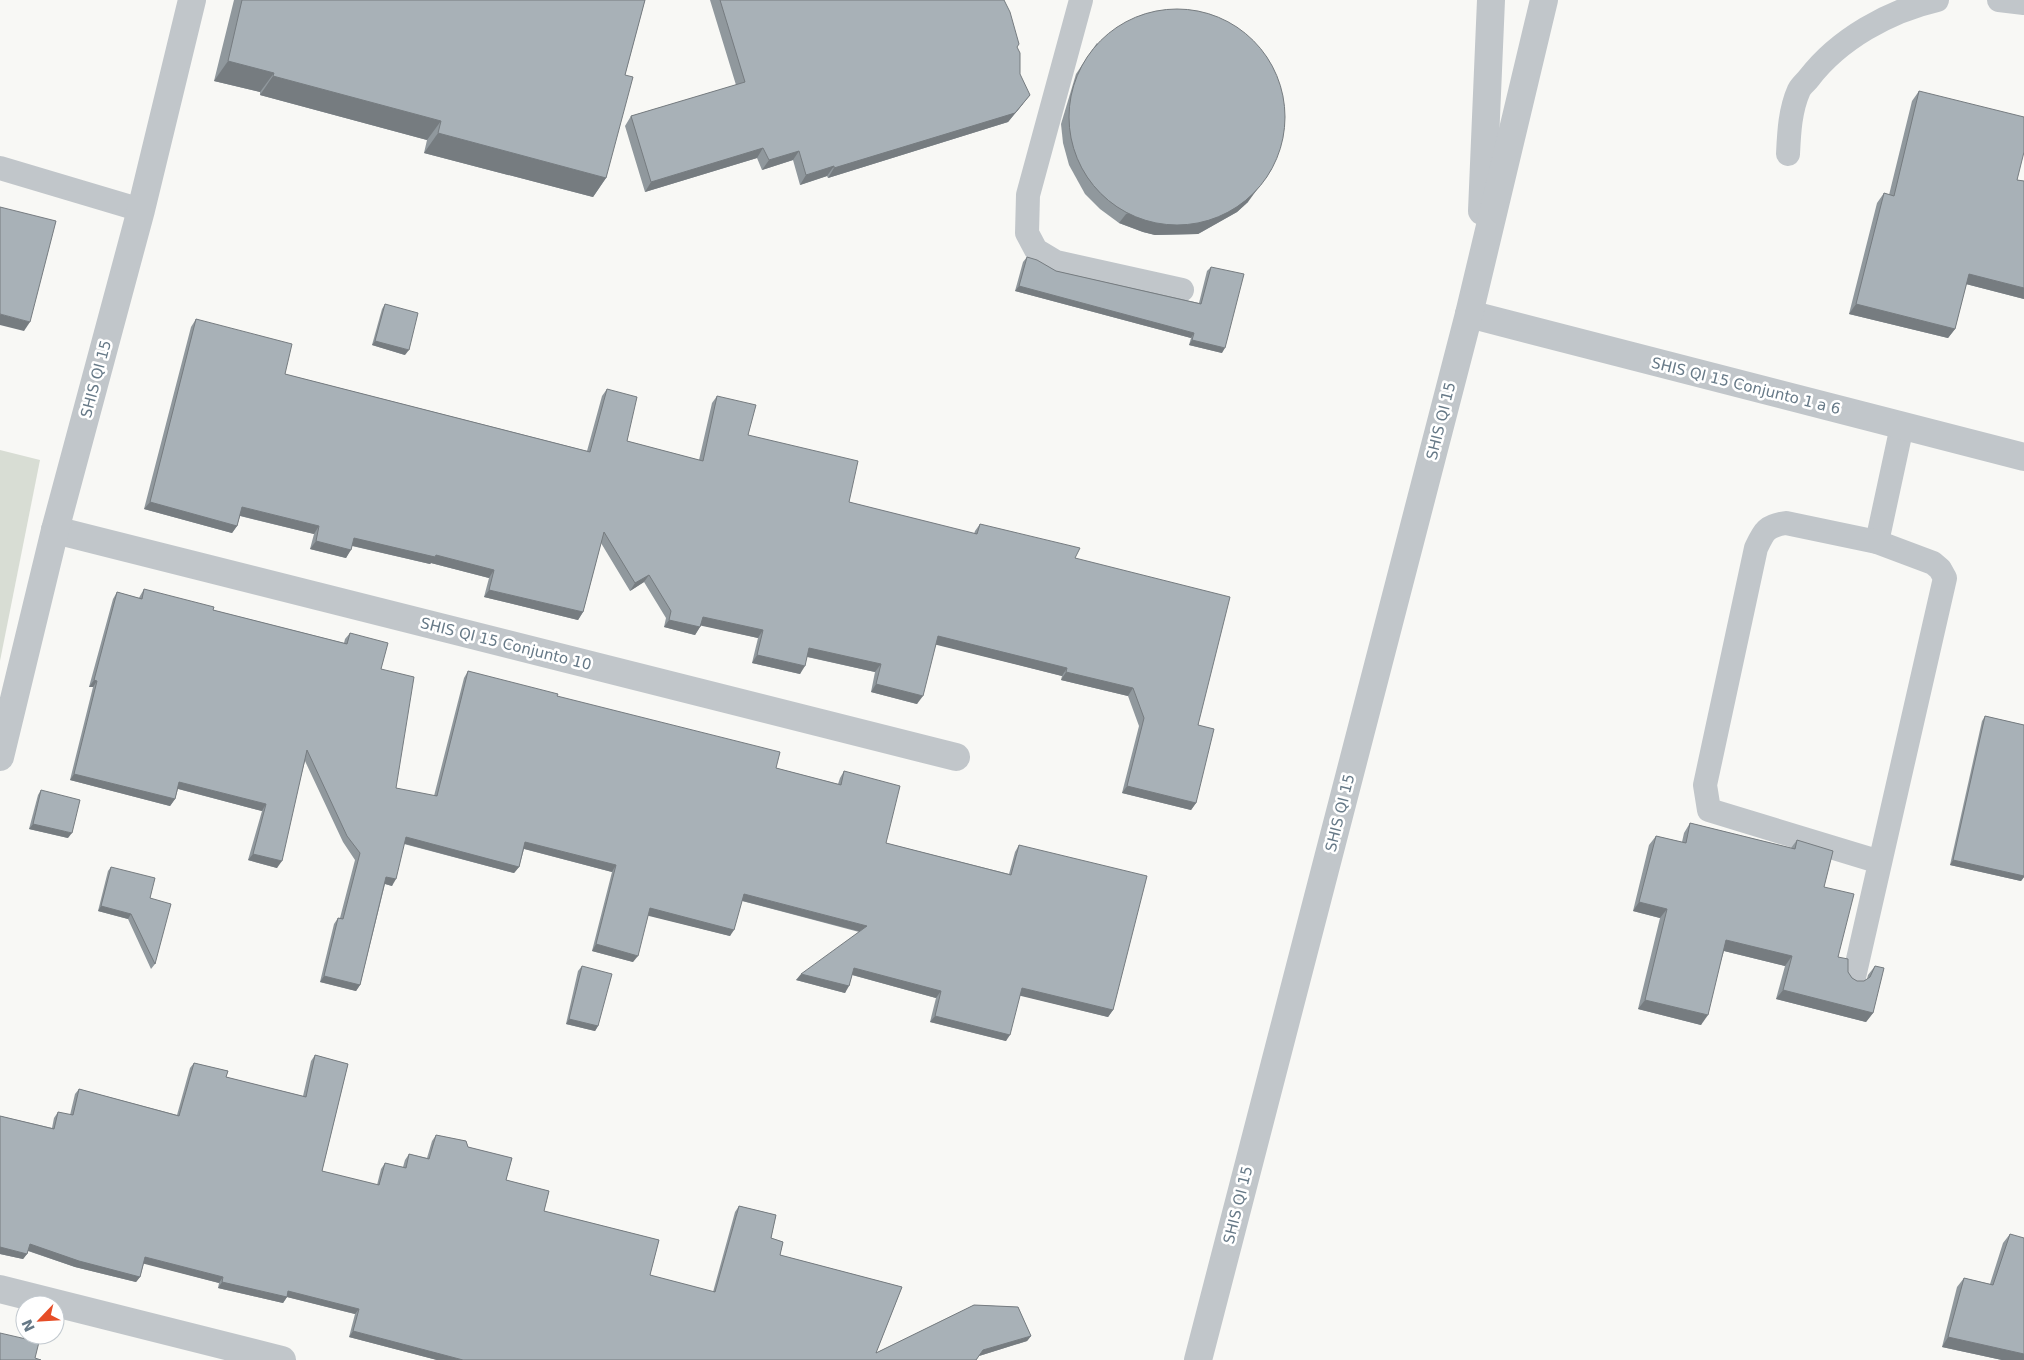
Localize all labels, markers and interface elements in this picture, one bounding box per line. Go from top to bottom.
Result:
street label: SHIS QI 15 [77,338,115,420]
street label: SHIS QI 15 Conjunto 1 a 6 [1650,354,1842,418]
street label: SHIS QI 15 [1423,380,1459,462]
street label: SHIS QI 15 Conjunto 10 [419,614,593,674]
street label: SHIS QI 15 [1322,772,1358,854]
street label: SHIS QI 15 [1220,1164,1256,1246]
north arrow [15,1295,65,1345]
text: N [18,1317,38,1334]

